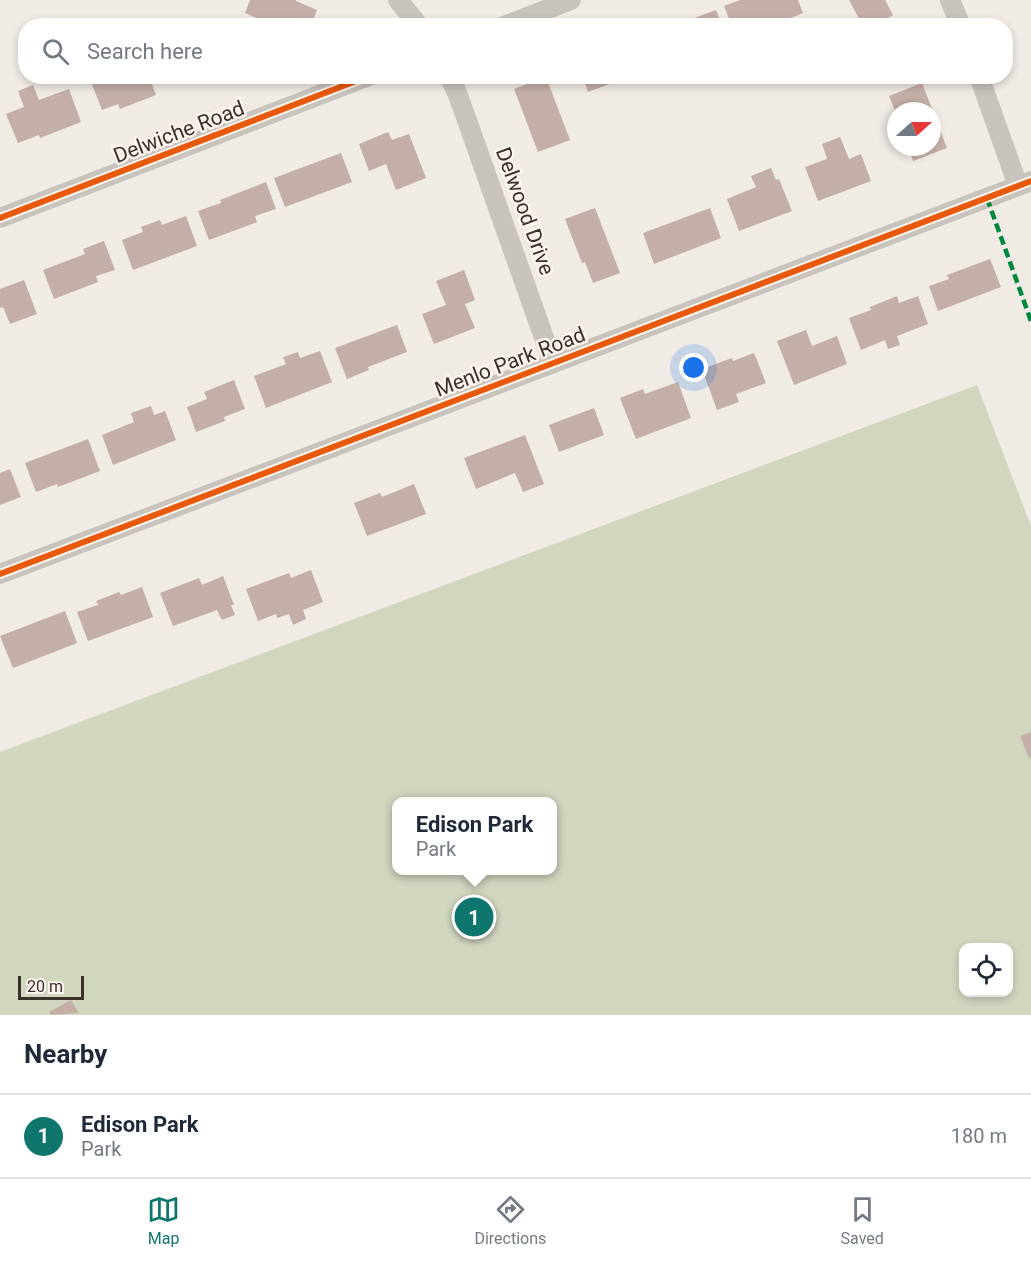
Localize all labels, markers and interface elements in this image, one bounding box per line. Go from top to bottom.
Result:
search box [18,18,1013,84]
icon: search [39,35,72,68]
text: Search here [87,39,203,64]
street label: Delwiche Road [110,96,248,168]
north arrow [887,102,941,156]
street label: Delwood Drive [491,144,559,278]
street label: Menlo Park Road [431,322,589,402]
your location [679,353,708,382]
popup [392,797,557,875]
text: Edison Park [416,812,533,837]
text: Park [416,837,456,861]
pin: 1 [454,894,494,940]
map controls [959,943,1013,997]
button: locate [959,943,1013,997]
scale bar [18,973,84,1000]
text: 20 m [27,977,63,996]
text: Nearby [24,1039,107,1069]
text: Edison Park [81,1112,199,1137]
text: 1 [38,1124,49,1148]
text: 180 m [951,1124,1007,1148]
text: Park [81,1137,121,1161]
tab: Map [147,1193,180,1248]
tab: Directions [474,1193,546,1248]
tab: Saved [841,1193,884,1248]

